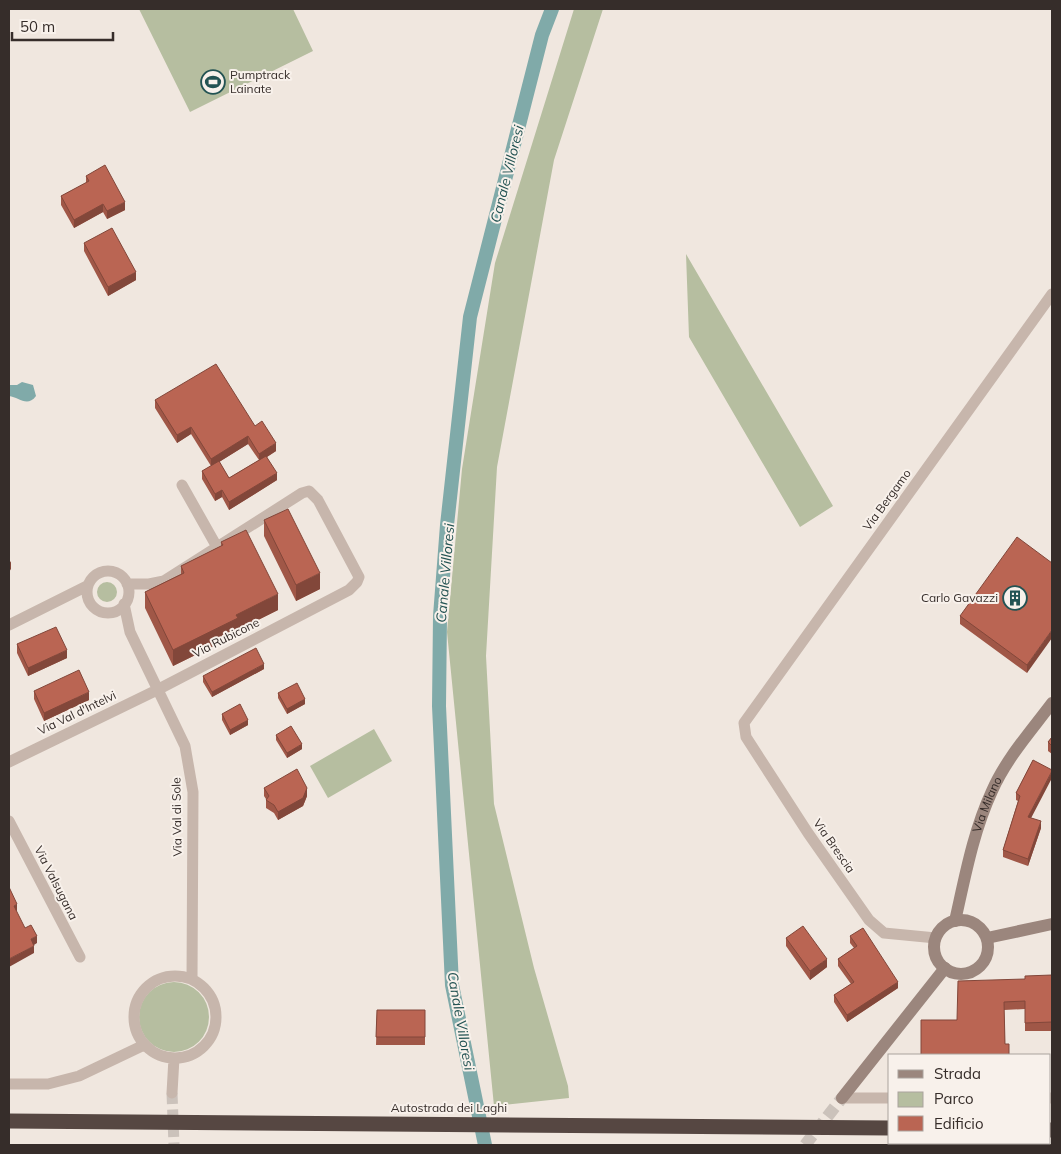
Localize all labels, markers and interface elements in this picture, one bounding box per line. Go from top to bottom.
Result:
scale bar [12,10,114,42]
text: 50 m [20,17,55,36]
place label: Pumptrack Lainate [230,67,291,96]
sports icon: Pumptrack Lainate [200,69,226,95]
water label: Canale Villoresi [486,123,528,225]
street label: Via Bergamo [859,466,914,533]
water label: Canale Villoresi [432,522,458,623]
building icon: Carlo Gavazzi [1002,585,1028,611]
place label: Carlo Gavazzi [921,590,998,605]
street label: Via Rubicone [190,614,262,661]
street label: Via Val d'Intelvi [35,687,118,738]
street label: Via Milano [969,774,1005,834]
street label: Via Val di Sole [168,777,185,857]
street label: Via Brescia [810,816,858,876]
street label: Via Valsugana [31,843,81,922]
water label: Canale Villoresi [443,970,479,1072]
legend [888,1054,1051,1144]
text: Strada [934,1064,981,1083]
text: Parco [934,1089,974,1108]
street label: Autostrada dei Laghi [391,1100,507,1115]
text: Edificio [934,1114,984,1133]

